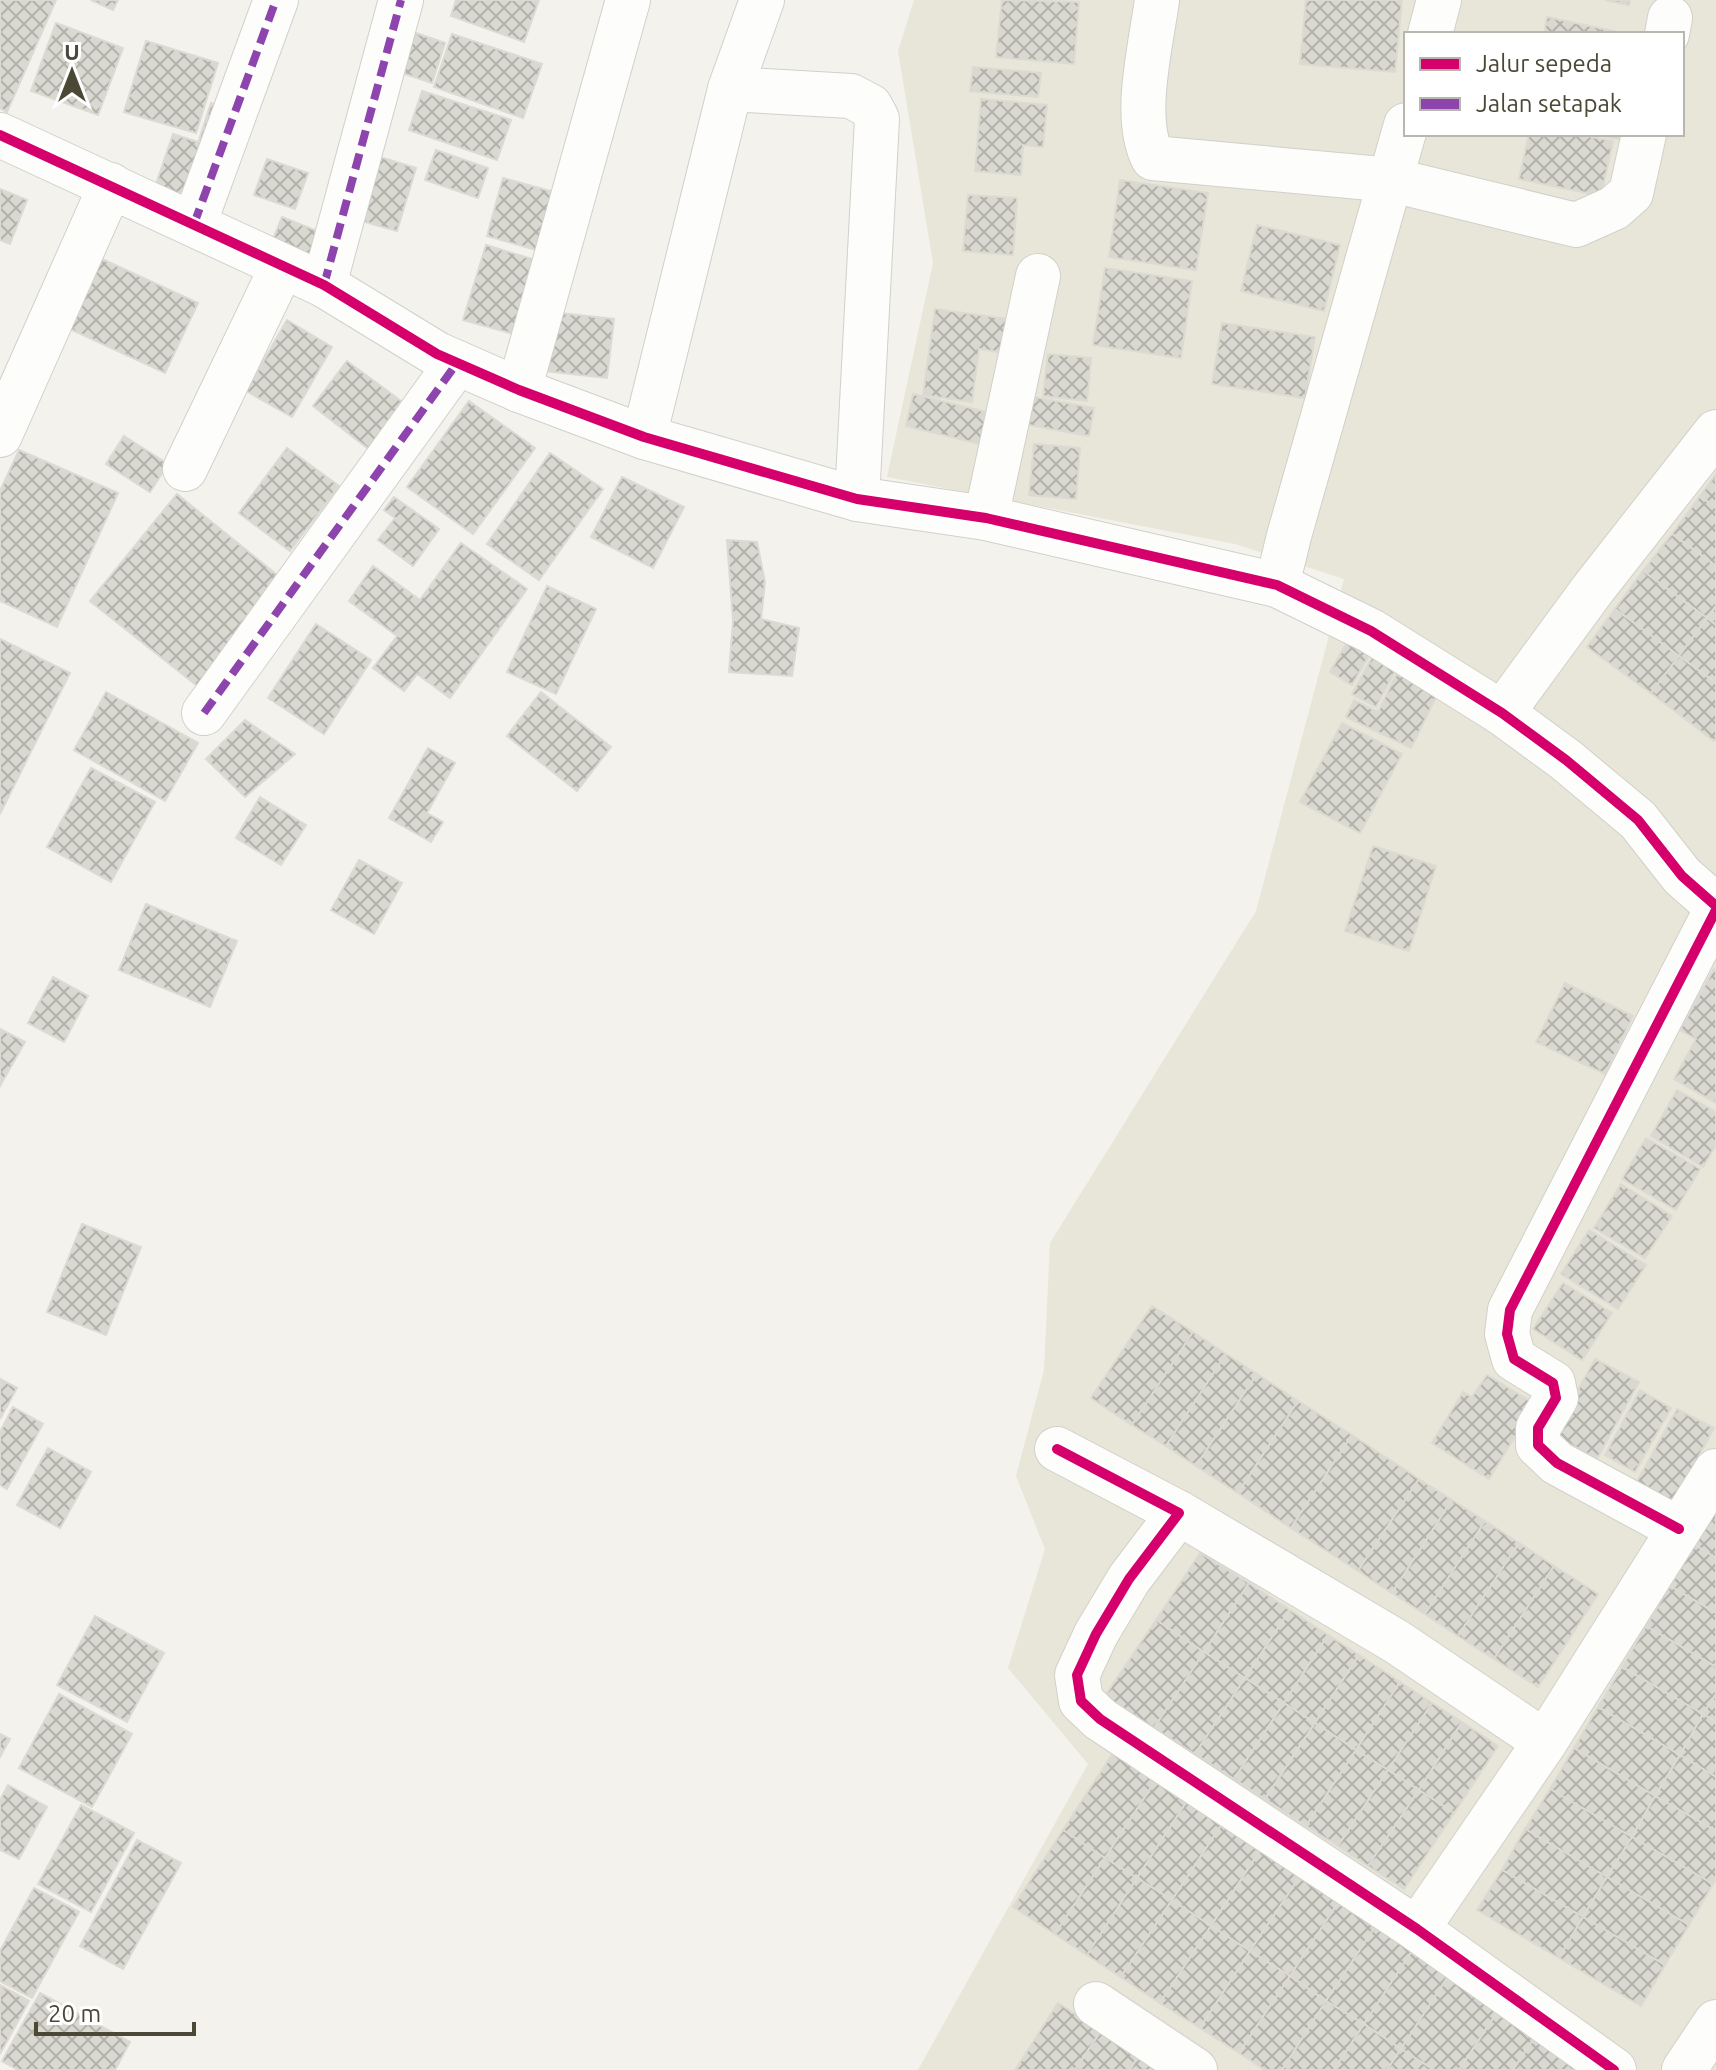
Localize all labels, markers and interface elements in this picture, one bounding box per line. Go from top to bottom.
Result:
north arrow [32,32,112,112]
legend [1404,32,1684,136]
text: U [64,39,80,64]
text: Jalur sepeda [1476,50,1612,77]
text: Jalan setapak [1476,90,1622,117]
scale bar [36,1986,194,2036]
text: 20 m [48,2000,101,2027]

